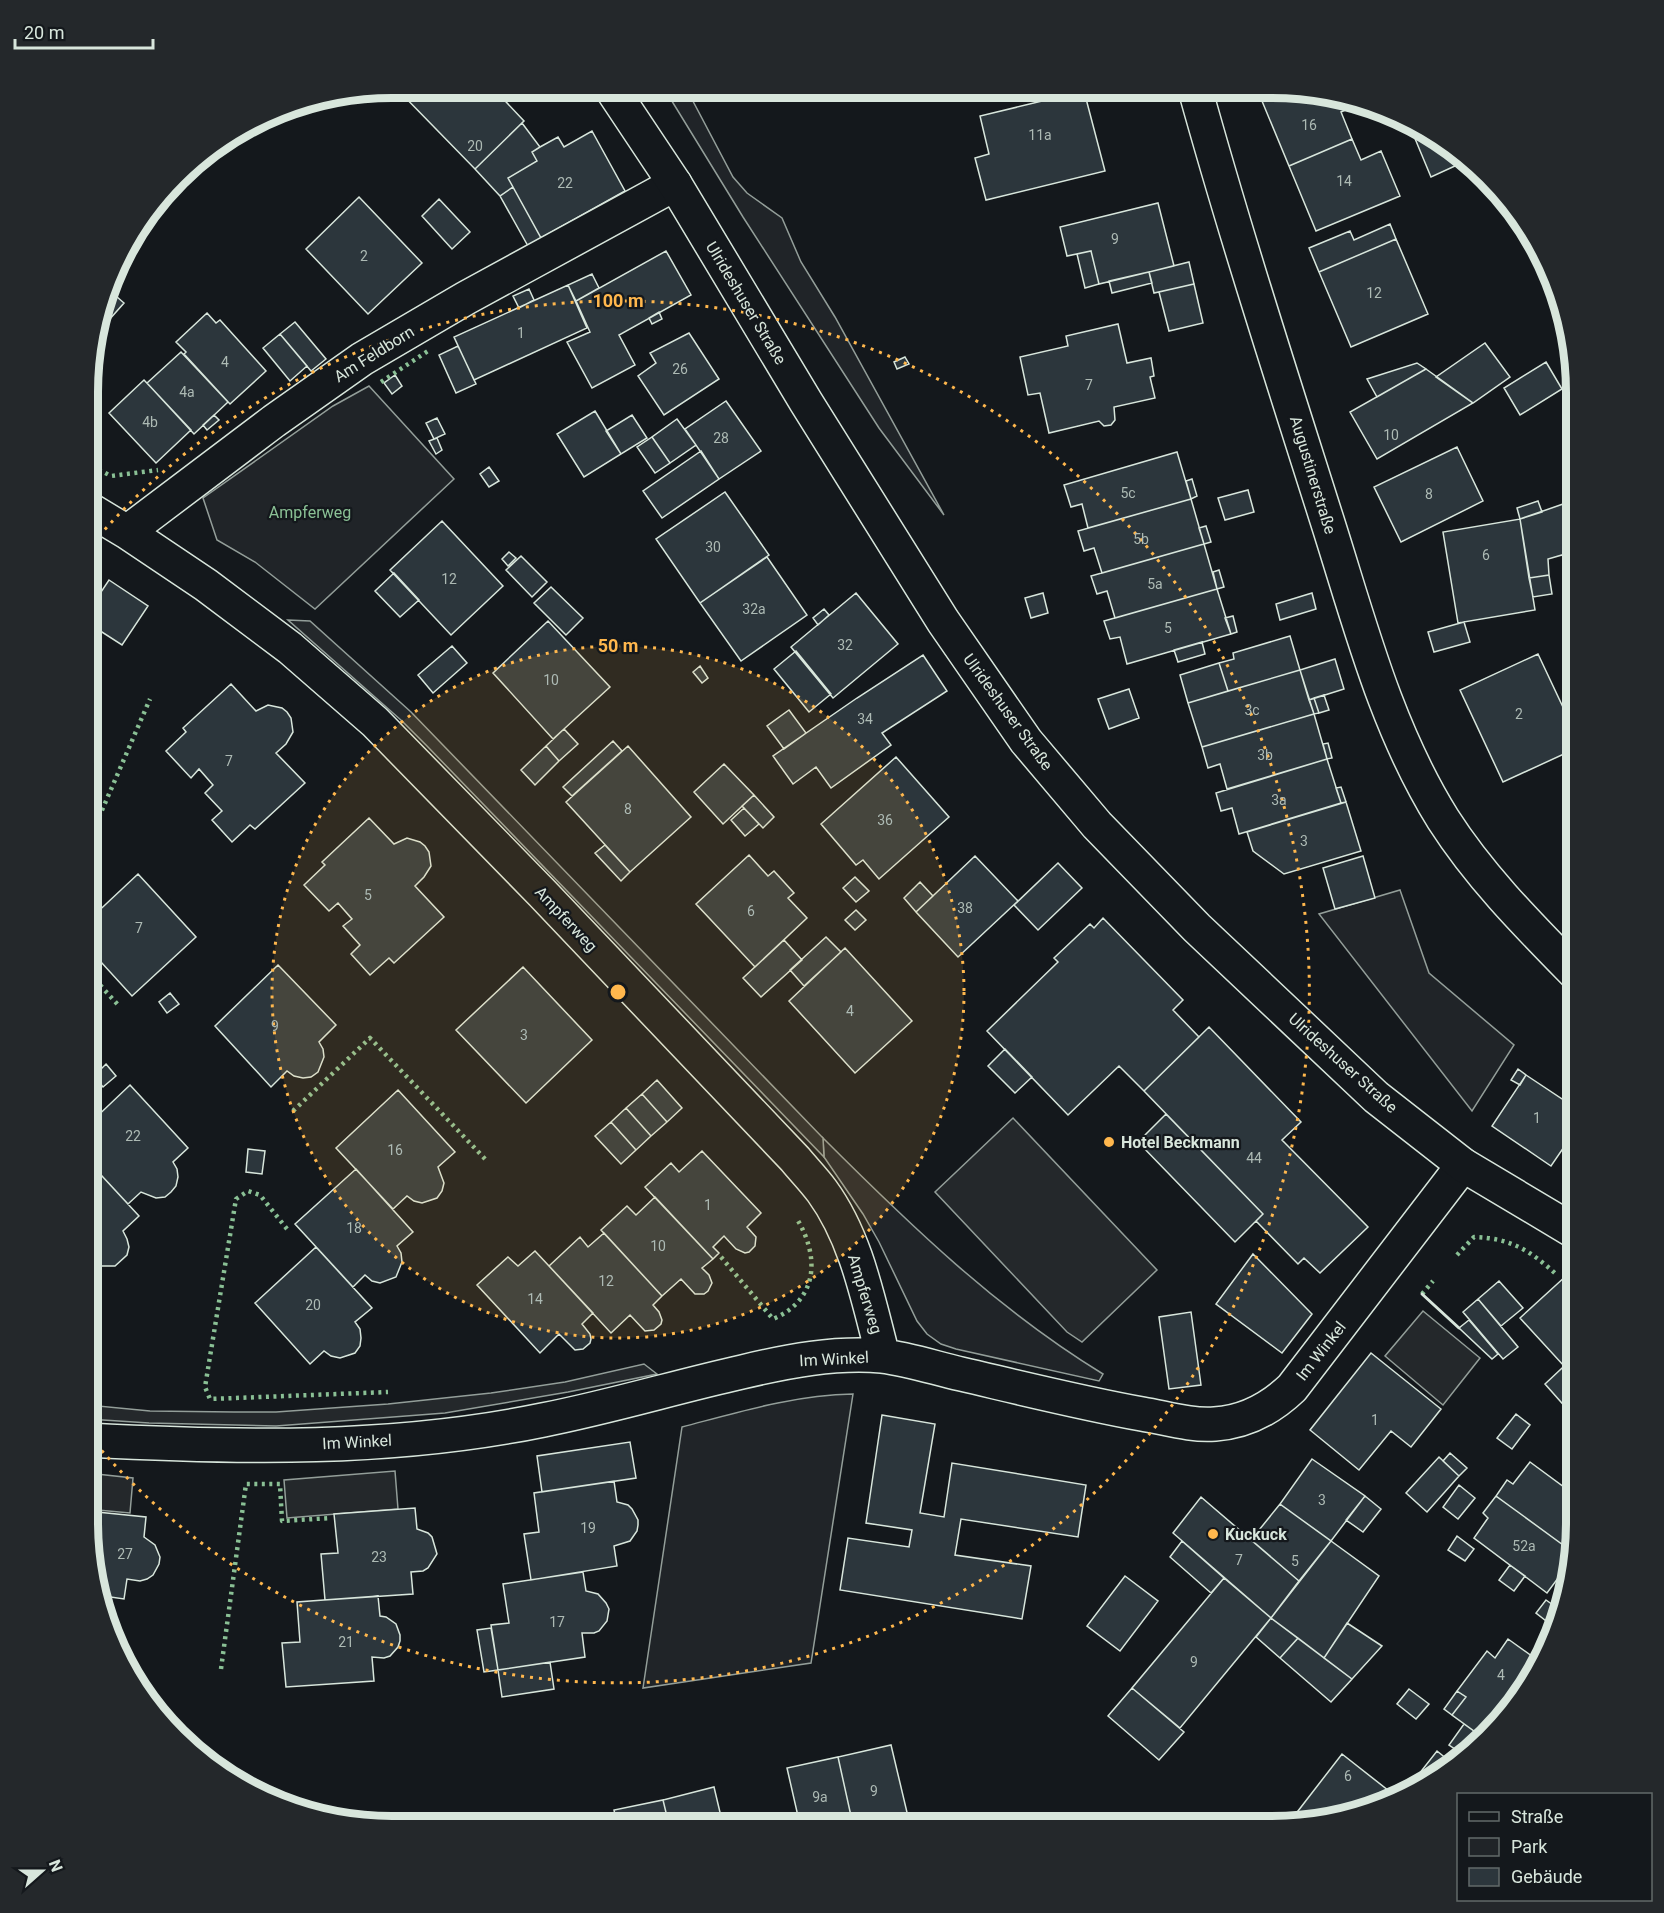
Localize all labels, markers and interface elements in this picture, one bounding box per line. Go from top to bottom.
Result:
scale bar [15,12,153,50]
text: 20 m [24,22,64,43]
house number: 16 [1301,117,1317,133]
house number: 11a [1028,127,1052,143]
house number: 20 [467,138,483,154]
house number: 14 [1336,173,1352,189]
house number: 22 [557,175,573,191]
house number: 9 [1111,231,1119,247]
street label: Ulrideshuser Straße [702,238,790,368]
house number: 2 [360,248,368,264]
house number: 12 [1366,285,1382,301]
text: 100 m [592,290,644,311]
street label: Am Feldborn [330,322,418,386]
house number: 1 [517,325,525,341]
house number: 4 [221,354,229,370]
house number: 26 [672,361,688,377]
house number: 7 [1085,377,1093,393]
house number: 4a [179,384,195,400]
house number: 4b [142,414,158,430]
street label: Augustinerstraße [1286,414,1340,536]
house number: 10 [1383,427,1399,443]
house number: 28 [713,430,729,446]
house number: 5c [1120,485,1136,501]
house number: 8 [1425,486,1433,502]
park label: Ampferweg [269,503,351,522]
house number: 5b [1133,531,1149,547]
house number: 30 [705,539,721,555]
house number: 6 [1482,547,1490,563]
house number: 12 [441,571,457,587]
house number: 5a [1147,576,1163,592]
house number: 32a [742,601,766,617]
house number: 5 [1164,620,1172,636]
text: 50 m [598,635,638,656]
house number: 32 [837,637,853,653]
street label: Ulrideshuser Straße [959,650,1057,774]
house number: 10 [543,672,559,688]
house number: 3c [1244,702,1260,718]
house number: 2 [1515,706,1523,722]
house number: 34 [857,711,873,727]
house number: 3b [1257,747,1273,763]
house number: 7 [225,753,233,769]
house number: 3a [1271,792,1287,808]
house number: 8 [624,801,632,817]
house number: 36 [877,812,893,828]
house number: 3 [1300,833,1308,849]
street label: Ampferweg [531,882,601,956]
house number: 5 [364,887,372,903]
house number: 38 [957,900,973,916]
house number: 6 [747,903,755,919]
house number: 7 [135,920,143,936]
centre of rings [608,982,628,1002]
house number: 4 [846,1003,854,1019]
street label: Ulrideshuser Straße [1285,1009,1401,1117]
house number: 9 [271,1018,279,1034]
house number: 3 [520,1027,528,1043]
house number: 1 [1533,1110,1541,1126]
house number: 22 [125,1128,141,1144]
place label: Hotel Beckmann [1121,1133,1240,1152]
marker: Hotel Beckmann [1102,1135,1116,1149]
house number: 16 [387,1142,403,1158]
house number: 44 [1246,1150,1262,1166]
house number: 1 [704,1197,712,1213]
house number: 18 [346,1220,362,1236]
house number: 10 [650,1238,666,1254]
street label: Ampferweg [844,1252,886,1336]
house number: 12 [598,1273,614,1289]
house number: 14 [527,1291,543,1307]
house number: 20 [305,1297,321,1313]
street label: Im Winkel [1292,1318,1350,1384]
street label: Im Winkel [799,1348,869,1370]
house number: 1 [1371,1412,1379,1428]
street label: Im Winkel [322,1431,392,1453]
house number: 3 [1318,1492,1326,1508]
house number: 19 [580,1520,596,1536]
place label: Kuckuck [1225,1525,1287,1544]
marker: Kuckuck [1206,1527,1220,1541]
house number: 52a [1512,1538,1536,1554]
house number: 27 [117,1546,133,1562]
house number: 23 [371,1549,387,1565]
house number: 7 [1235,1552,1243,1568]
house number: 5 [1291,1553,1299,1569]
house number: 17 [549,1614,565,1630]
house number: 21 [338,1634,354,1650]
house number: 9 [1190,1654,1198,1670]
house number: 4 [1497,1667,1505,1683]
house number: 6 [1344,1768,1352,1784]
house number: 9 [870,1783,878,1799]
house number: 9a [812,1789,828,1805]
legend [1457,1793,1652,1901]
text: Straße [1511,1806,1563,1827]
text: Park [1511,1836,1548,1857]
north arrow [12,1841,72,1901]
text: N [45,1857,66,1874]
text: Gebäude [1511,1866,1582,1887]

